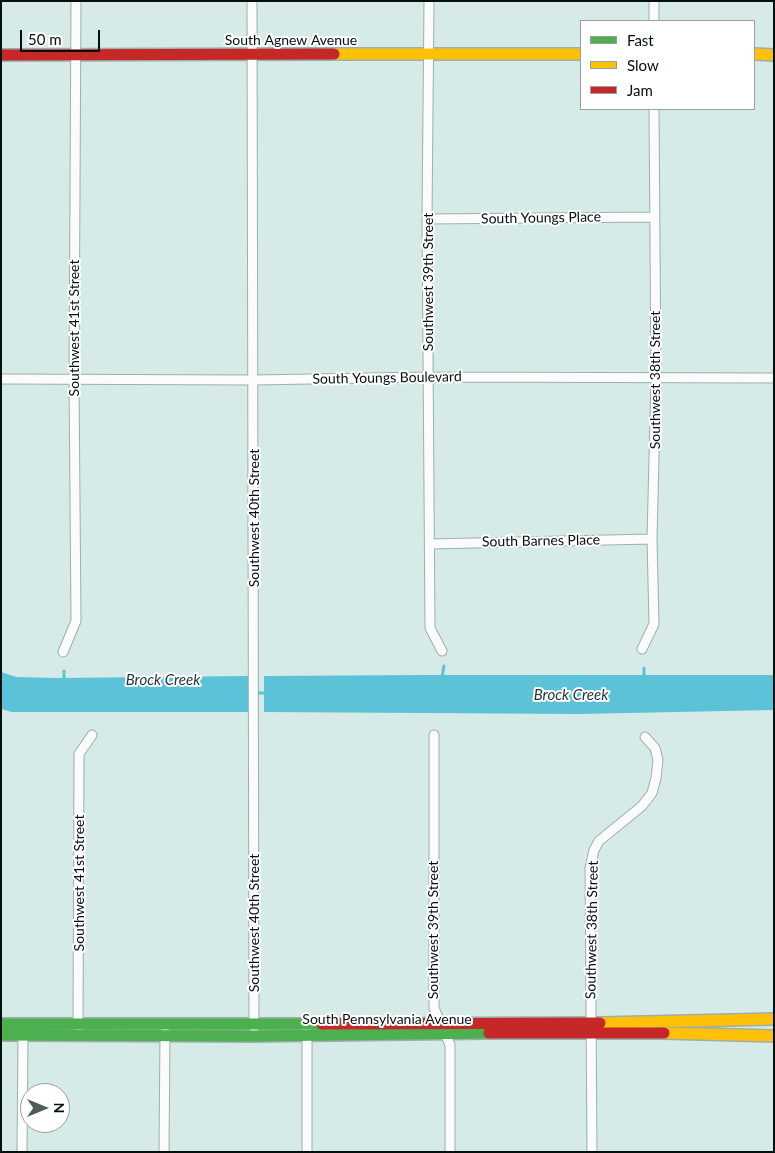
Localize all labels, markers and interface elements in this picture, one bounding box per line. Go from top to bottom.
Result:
scale bar [22,20,102,52]
legend [580,20,755,110]
text: 50 m [28,30,62,48]
text: Fast [627,31,654,49]
street label: South Agnew Avenue [225,32,357,48]
text: Slow [627,56,659,74]
text: Jam [627,81,653,99]
street label: South Youngs Place [481,209,601,227]
street label: Southwest 39th Street [420,213,436,351]
street label: Southwest 41st Street [66,260,82,396]
street label: Southwest 38th Street [647,311,663,449]
street label: South Youngs Boulevard [312,368,462,388]
street label: Southwest 40th Street [246,449,262,587]
street label: South Barnes Place [482,532,600,550]
water label: Brock Creek [126,671,200,689]
water label: Brock Creek [534,686,608,704]
street label: Southwest 41st Street [71,815,87,951]
street label: Southwest 40th Street [246,854,262,992]
street label: Southwest 39th Street [425,861,441,999]
street label: Southwest 38th Street [582,861,602,999]
street label: South Pennsylvania Avenue [302,1011,472,1027]
north arrow [20,1083,70,1133]
text: N [51,1103,68,1113]

